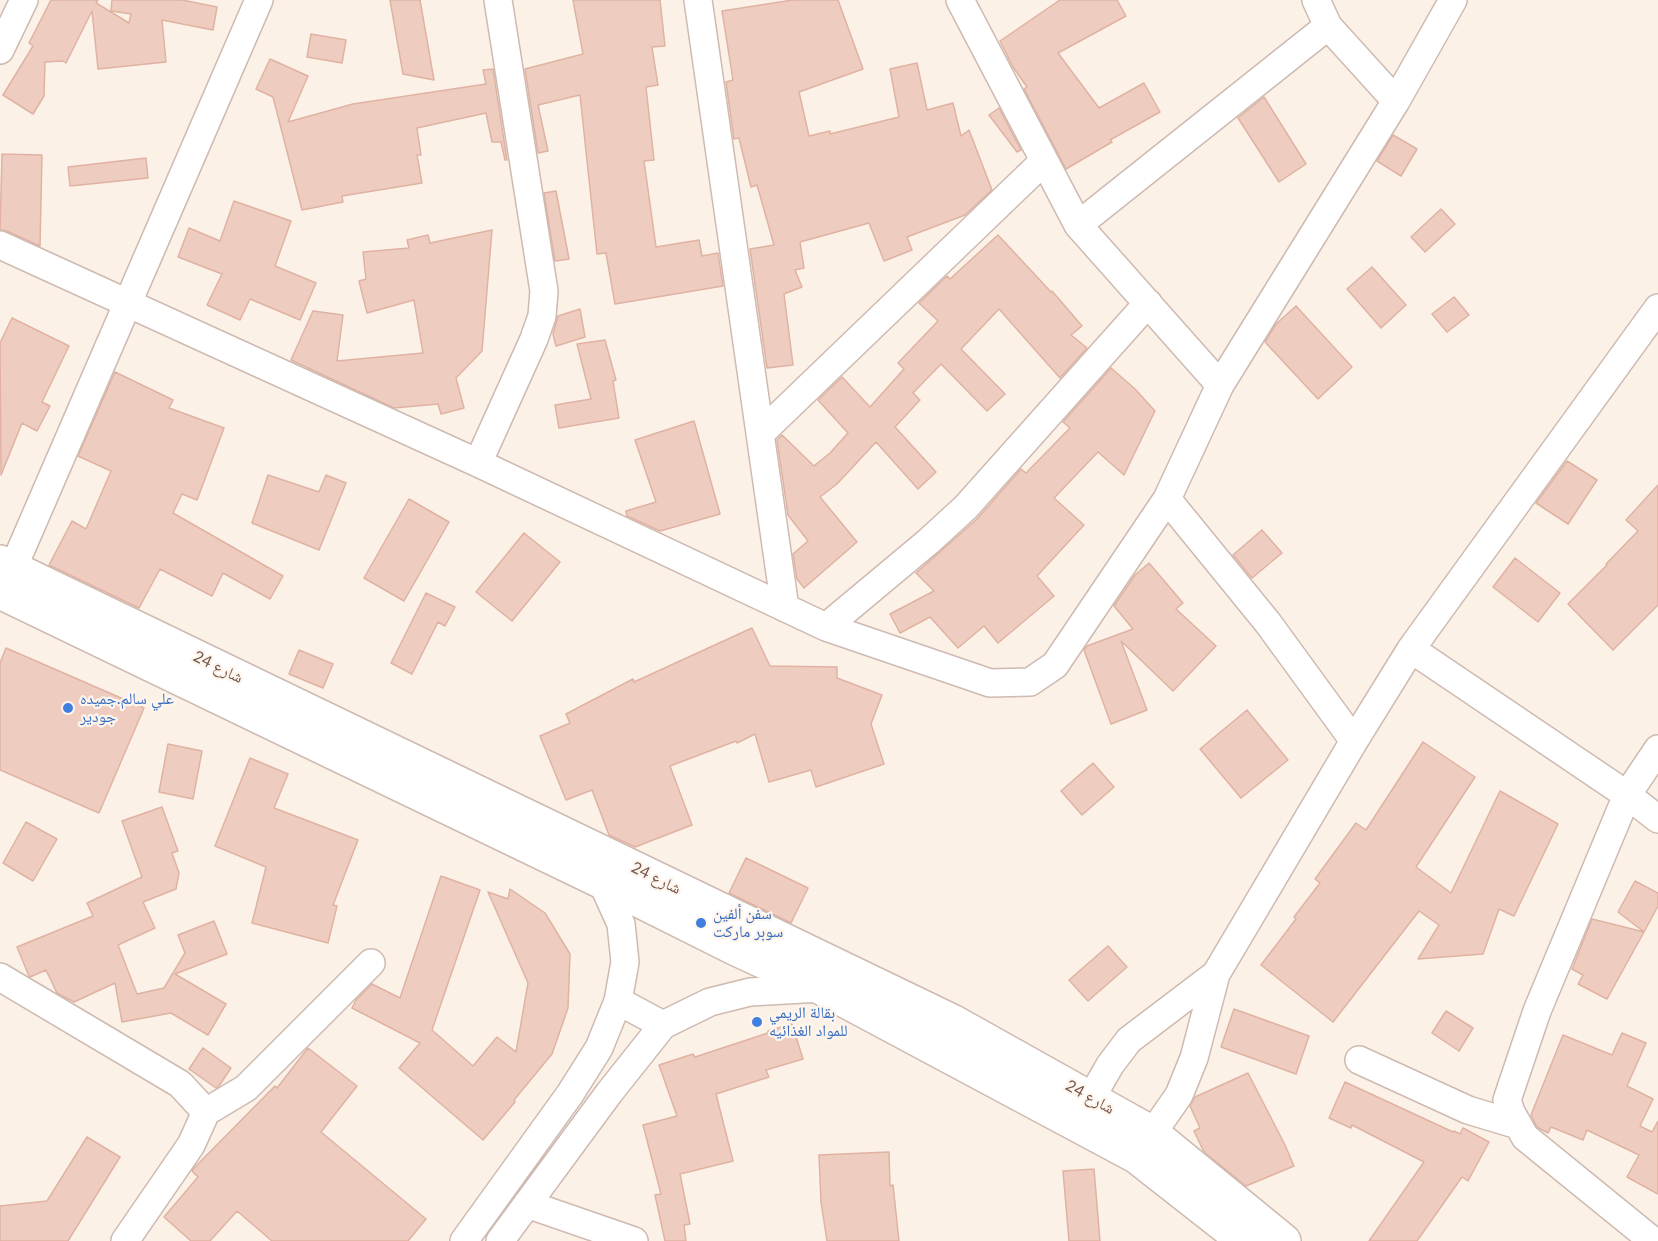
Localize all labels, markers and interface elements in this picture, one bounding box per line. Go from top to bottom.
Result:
street label: شارع 24 [190,647,246,687]
place label: علي سالم.جميده جودير [80,689,174,727]
marker: علي سالم.جميده جودير [61,701,75,715]
street label: شارع 24 [628,858,684,898]
place label: سفن ألفين سوبر ماركت [713,904,783,942]
marker: سفن ألفين سوبر ماركت [694,916,708,930]
place label: بقالة الريمي للمواد الغذائيه [769,1003,848,1041]
marker: بقالة الريمي للمواد الغذائيه [750,1015,764,1029]
street label: شارع 24 [1062,1076,1118,1118]

